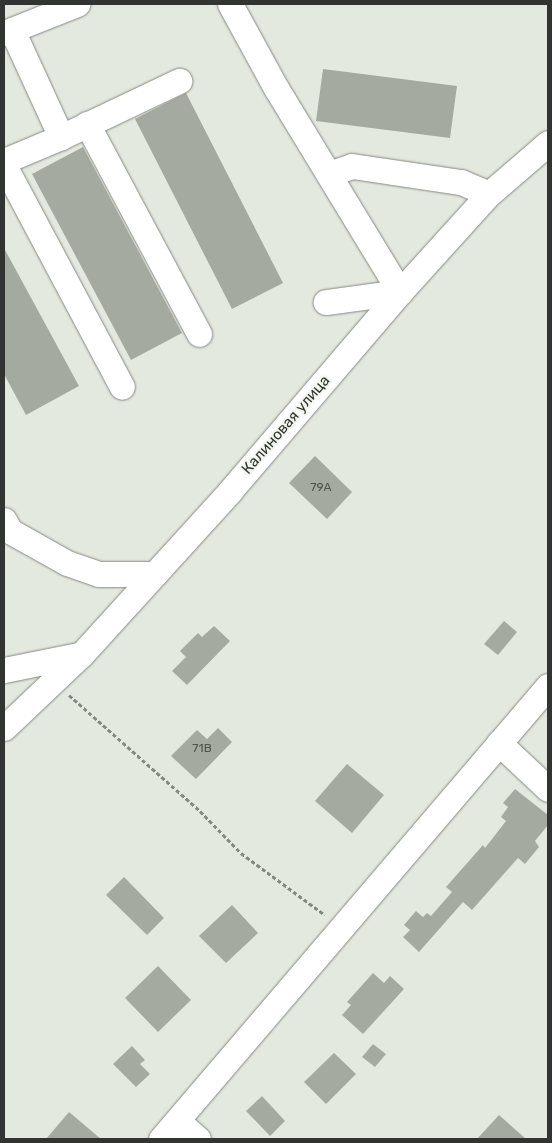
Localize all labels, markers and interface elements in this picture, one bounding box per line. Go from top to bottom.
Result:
street label: Калиновая улица [238,372,334,478]
house number: 79А [310,481,332,495]
house number: 71В [192,742,212,756]

